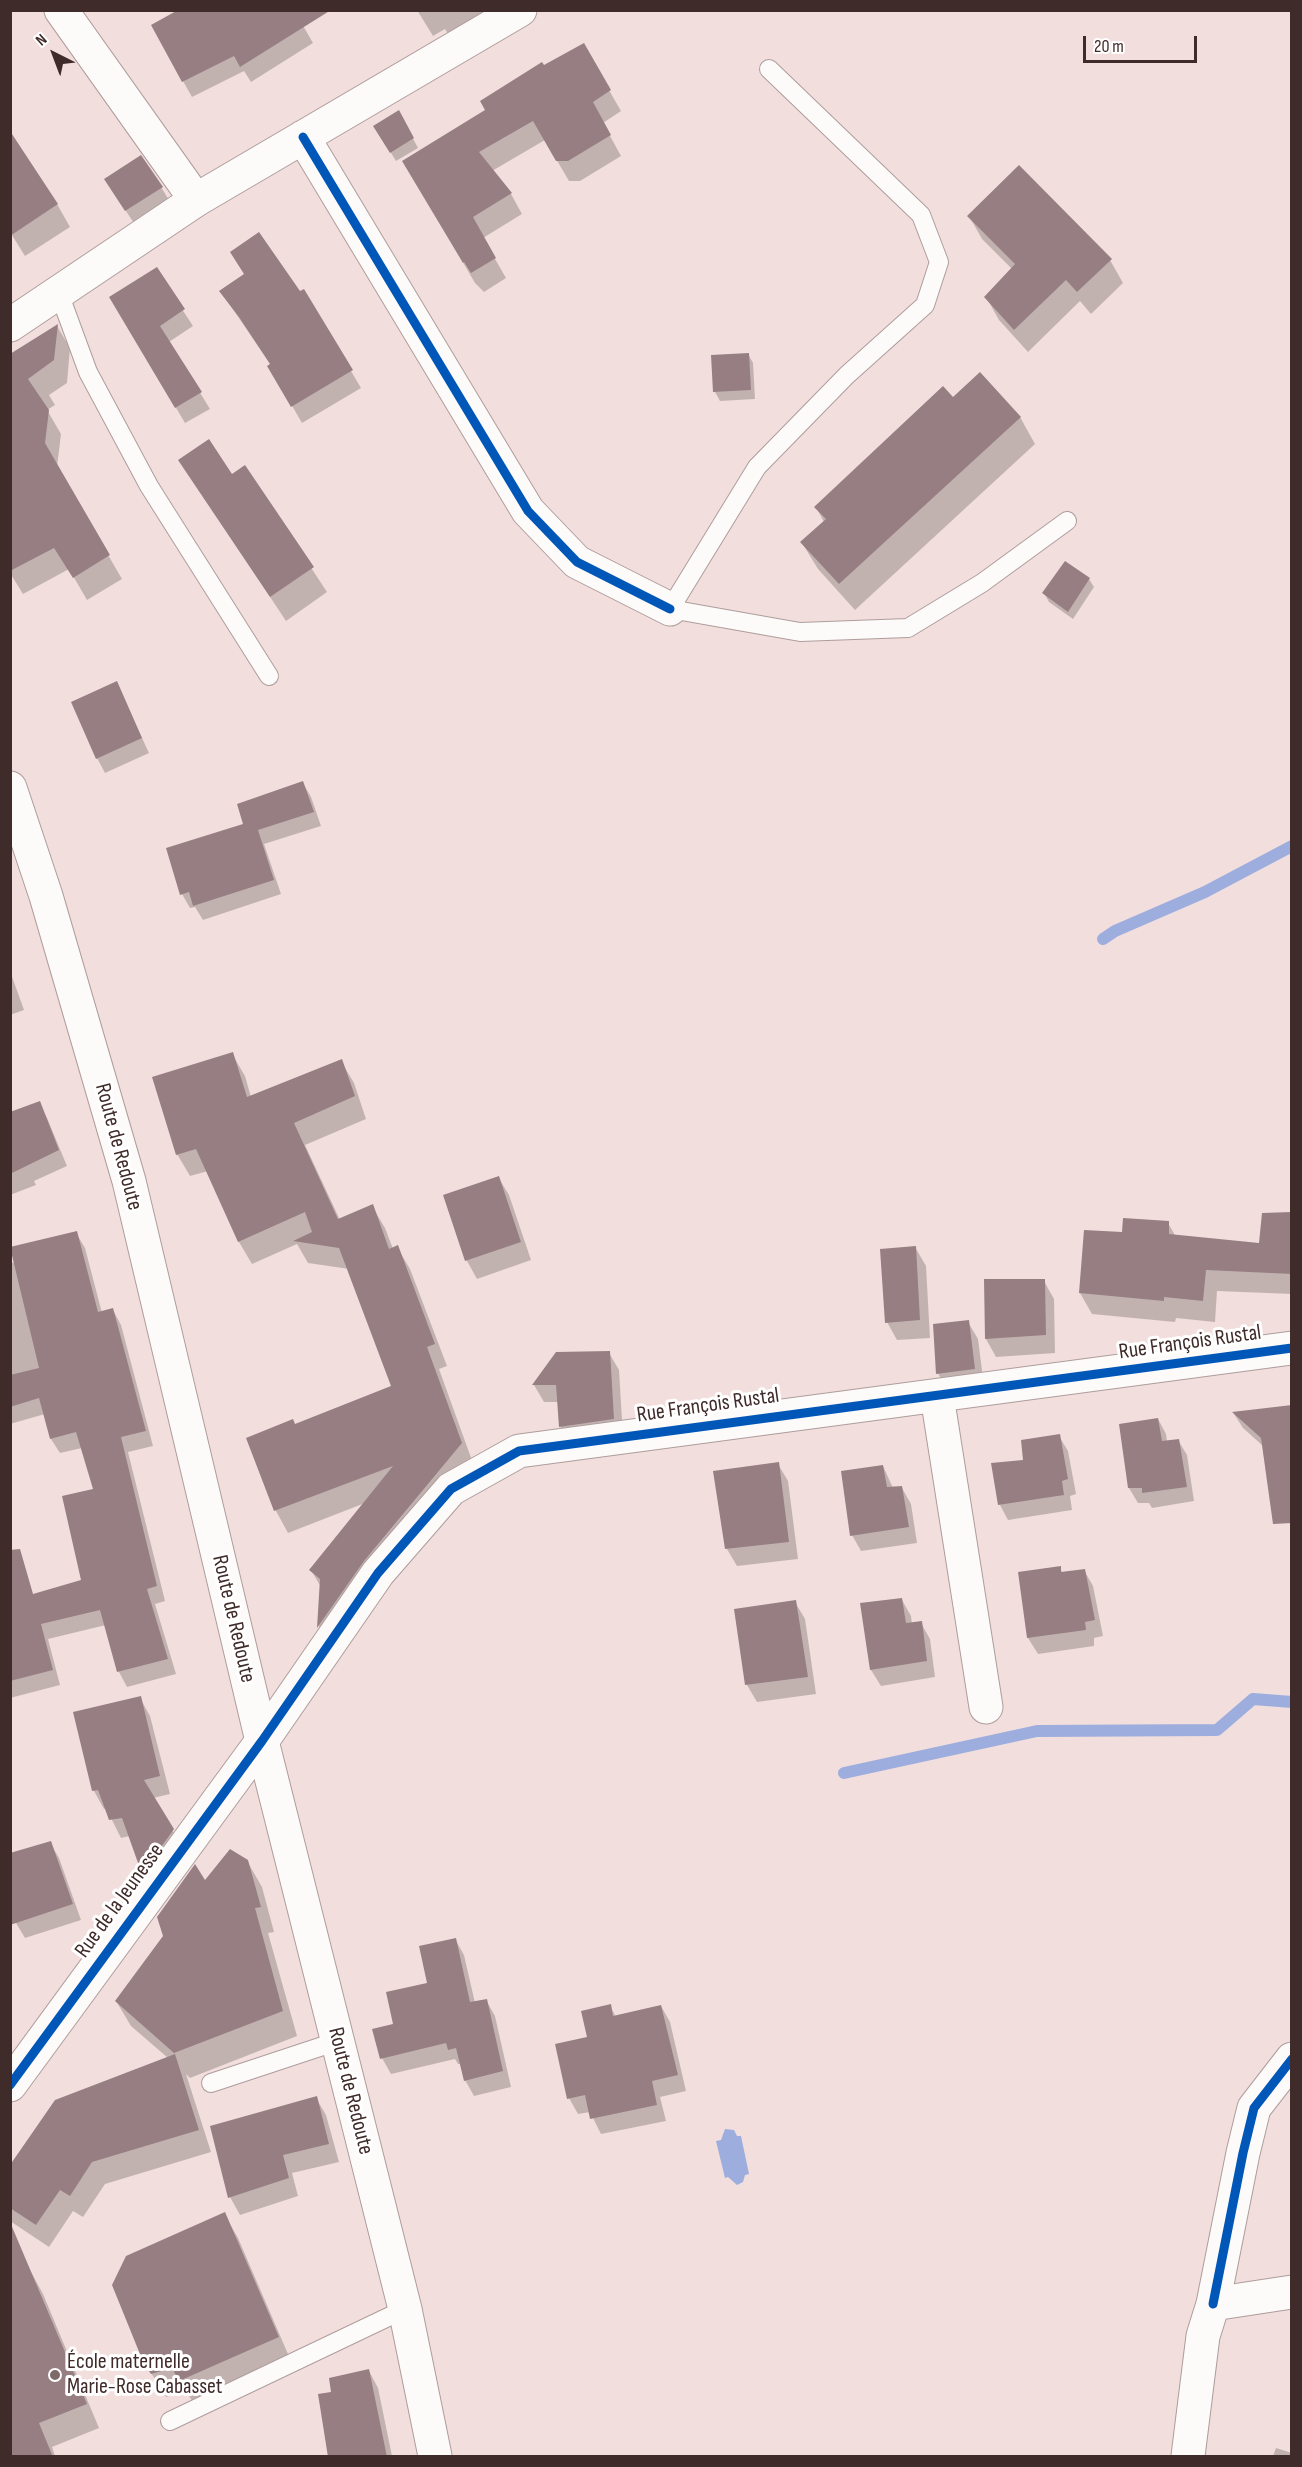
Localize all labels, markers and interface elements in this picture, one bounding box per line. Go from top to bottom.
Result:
north arrow [24,24,84,84]
scale bar [1086,24,1200,62]
text: N [32,30,51,50]
text: 20 m [1094,36,1124,57]
street label: Route de Redoute [88,1081,148,1213]
street label: Rue François Rustal [1117,1320,1263,1366]
street label: Rue François Rustal [635,1383,781,1429]
street label: Route de Redoute [205,1553,261,1685]
street label: Rue de la Jeunesse [70,1839,170,1963]
street label: Route de Redoute [321,2025,379,2157]
place label: École maternelle Marie-Rose Cabasset [67,2349,223,2400]
marker: École maternelle Marie-Rose Cabasset [48,2368,62,2382]

